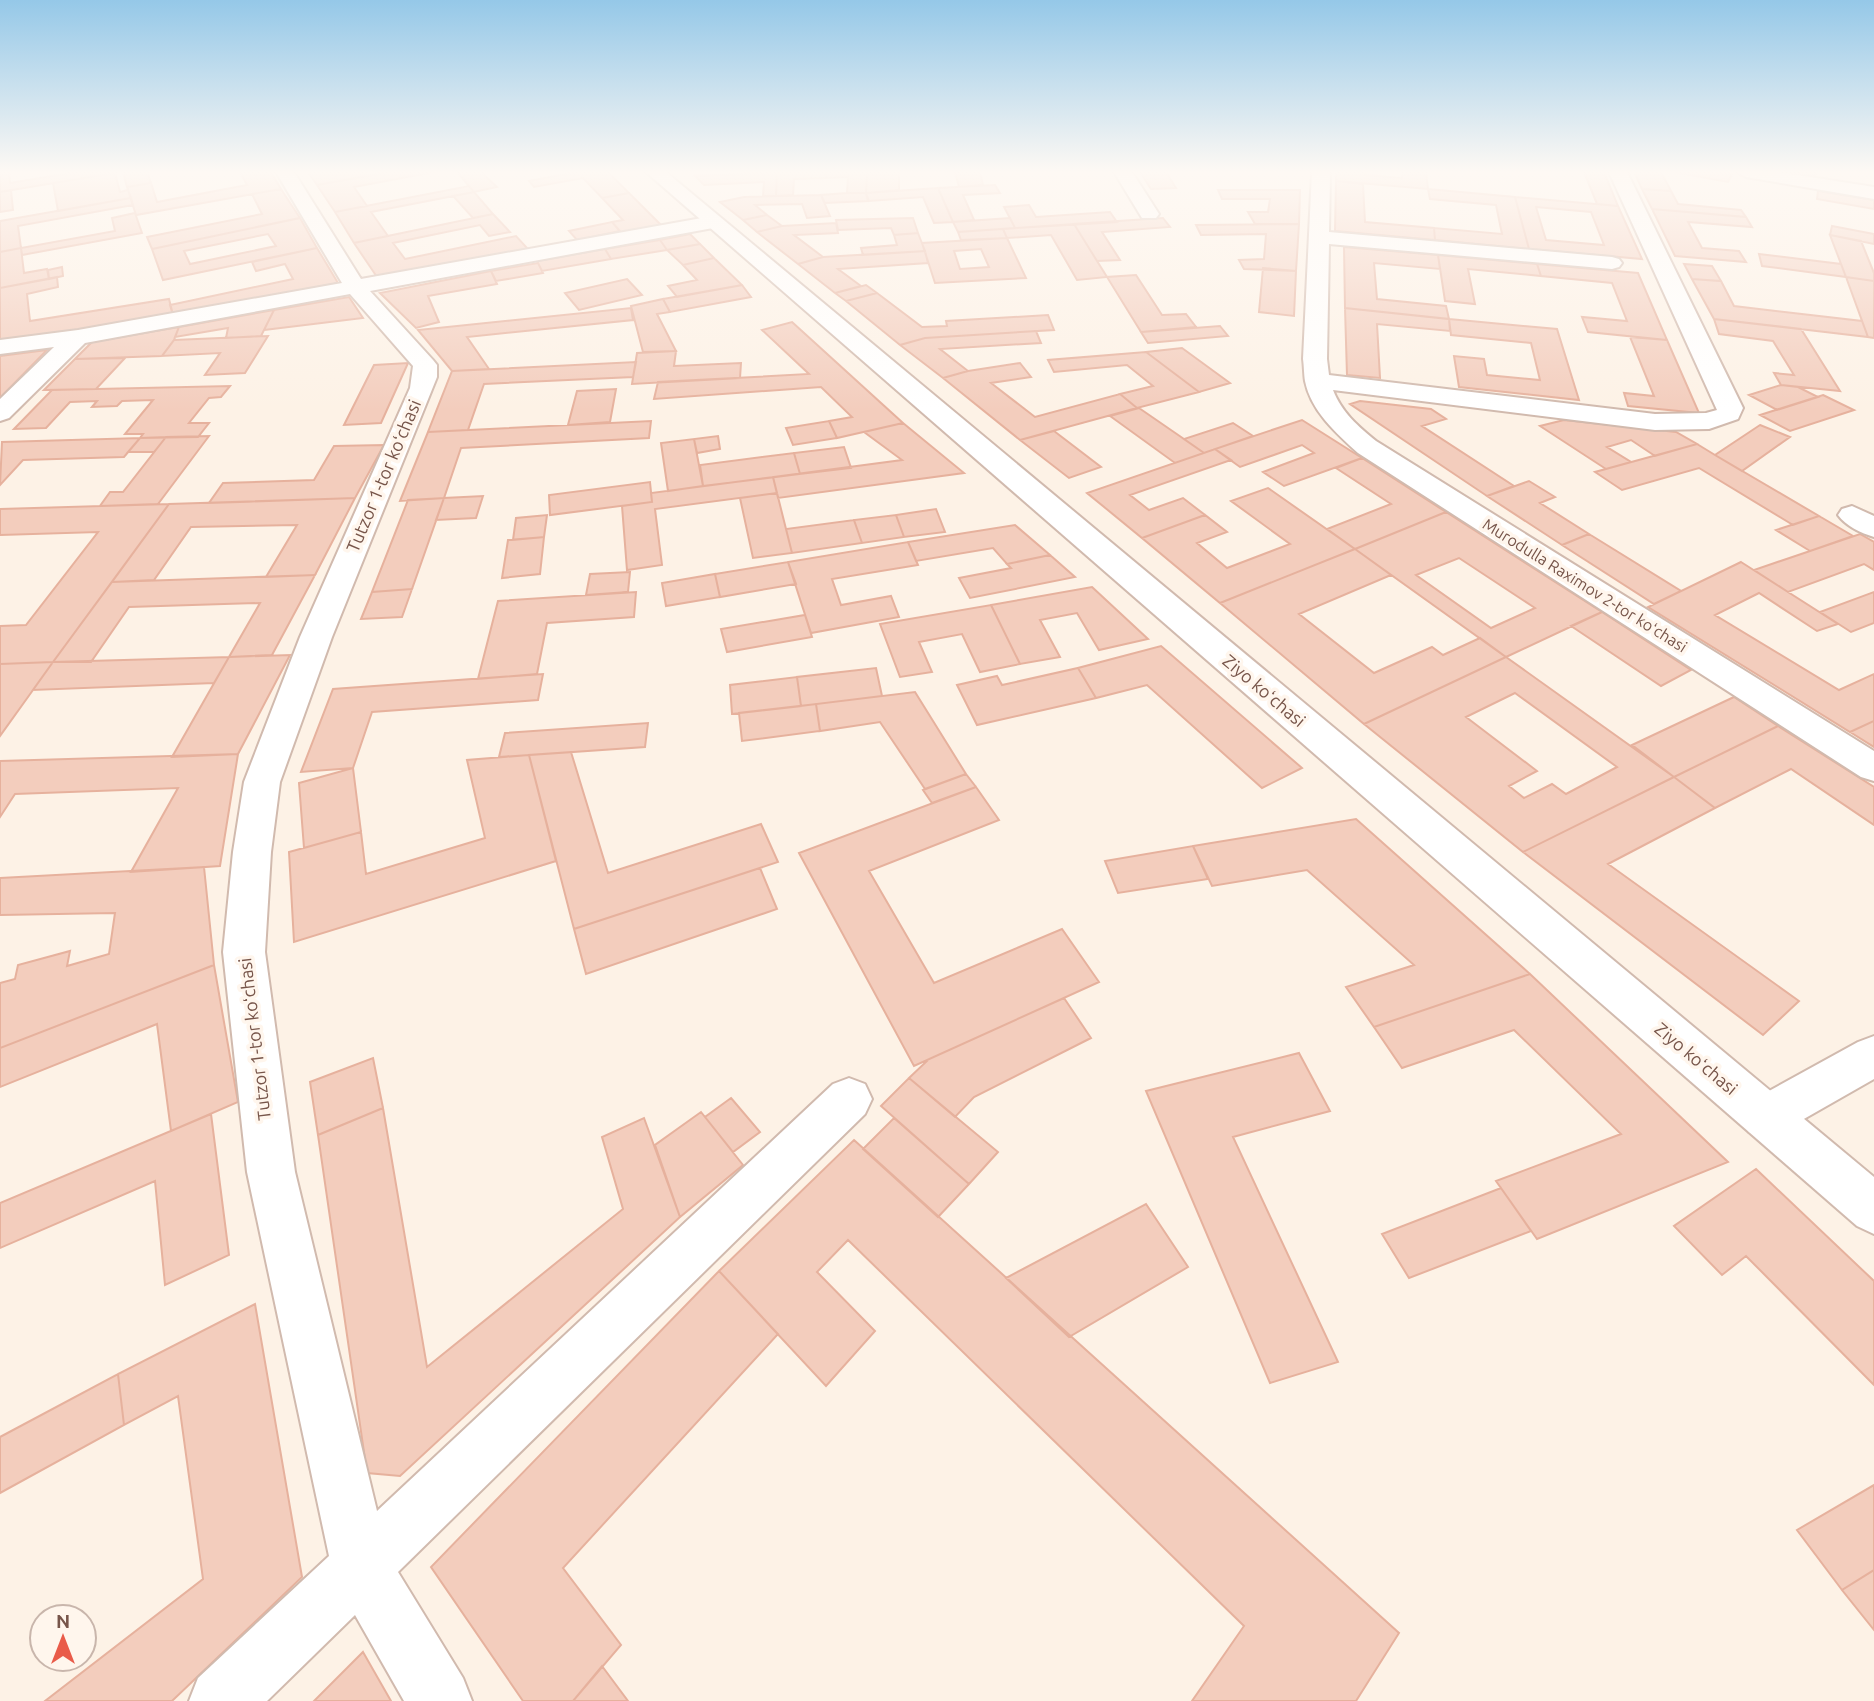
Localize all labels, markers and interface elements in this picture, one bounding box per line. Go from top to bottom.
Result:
street label: Tutzor 1-tor koʻchasi [342,396,424,555]
street label: Murodulla Raximov 2-tor koʻchasi [1480,514,1690,656]
street label: Ziyo koʻchasi [1219,650,1310,730]
street label: Tutzor 1-tor koʻchasi [234,957,274,1122]
street label: Ziyo koʻchasi [1651,1018,1742,1098]
north arrow [28,1603,98,1673]
text: N [56,1610,70,1632]

